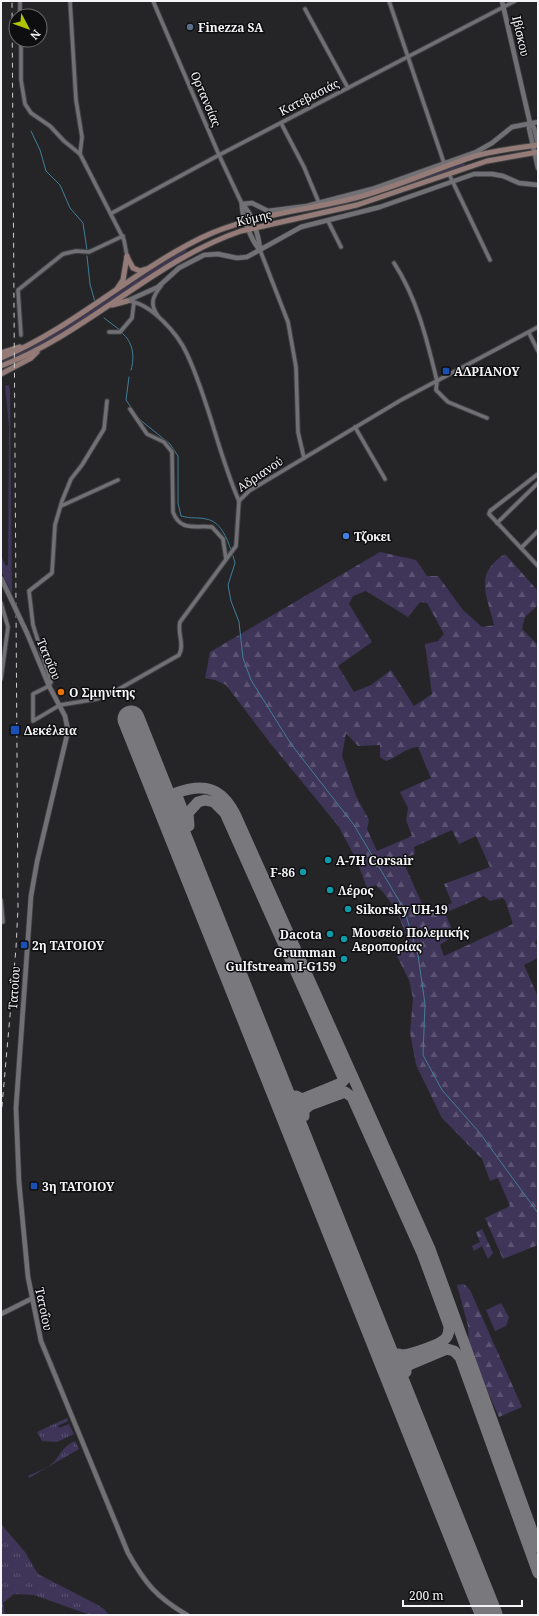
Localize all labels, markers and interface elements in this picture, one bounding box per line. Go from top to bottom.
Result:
north arrow [8,8,48,48]
street label: Ιβίσκου [508,14,534,58]
place label: Finezza SA [198,19,264,36]
marker: Finezza SA [185,22,195,32]
text: N [27,27,44,43]
street label: Ορτανσίας [187,69,225,130]
street label: Κατεβασιάς [276,74,342,119]
street label: Κύμης [235,206,273,230]
place label: ΑΔΡΙΑΝΟΥ [454,363,520,380]
marker: ΑΔΡΙΑΝΟΥ [441,366,451,376]
street label: Αδριανού [234,452,286,496]
place label: Τζοκει [354,528,392,545]
marker: Τζοκει [341,531,351,541]
street label: Τατοΐου [33,636,65,682]
place label: Ο Σμηνίτης [69,684,136,701]
marker: Ο Σμηνίτης [56,687,66,697]
place label: Δεκέλεια [24,722,77,739]
marker: Δεκέλεια [9,724,21,736]
place label: A-7H Corsair [336,852,414,869]
marker: A-7H Corsair [323,855,333,865]
place label: F-86 [270,864,295,881]
marker: F-86 [298,867,308,877]
place label: Λέρος [338,882,374,899]
marker: Λέρος [325,885,335,895]
place label: Sikorsky UH-19 [356,901,448,918]
marker: Sikorsky UH-19 [343,904,353,914]
place label: Μουσείο Πολεμικής Αεροπορίας [352,924,469,955]
place label: Dacota [280,926,322,943]
marker: Dacota [325,929,335,939]
marker: Μουσείο Πολεμικής Αεροπορίας [339,934,349,944]
place label: 2η ΤΑΤΟΙΟΥ [32,937,105,954]
marker: 2η ΤΑΤΟΙΟΥ [19,940,29,950]
place label: Grumman Gulfstream I-G159 [226,944,336,975]
marker: Grumman Gulfstream I-G159 [339,954,349,964]
street label: Τατοΐου [4,966,24,1010]
place label: 3η ΤΑΤΟΙΟΥ [42,1178,115,1195]
marker: 3η ΤΑΤΟΙΟΥ [29,1181,39,1191]
street label: Τατοΐου [31,1286,57,1332]
scale bar [403,1582,522,1608]
text: 200 m [409,1587,444,1604]

